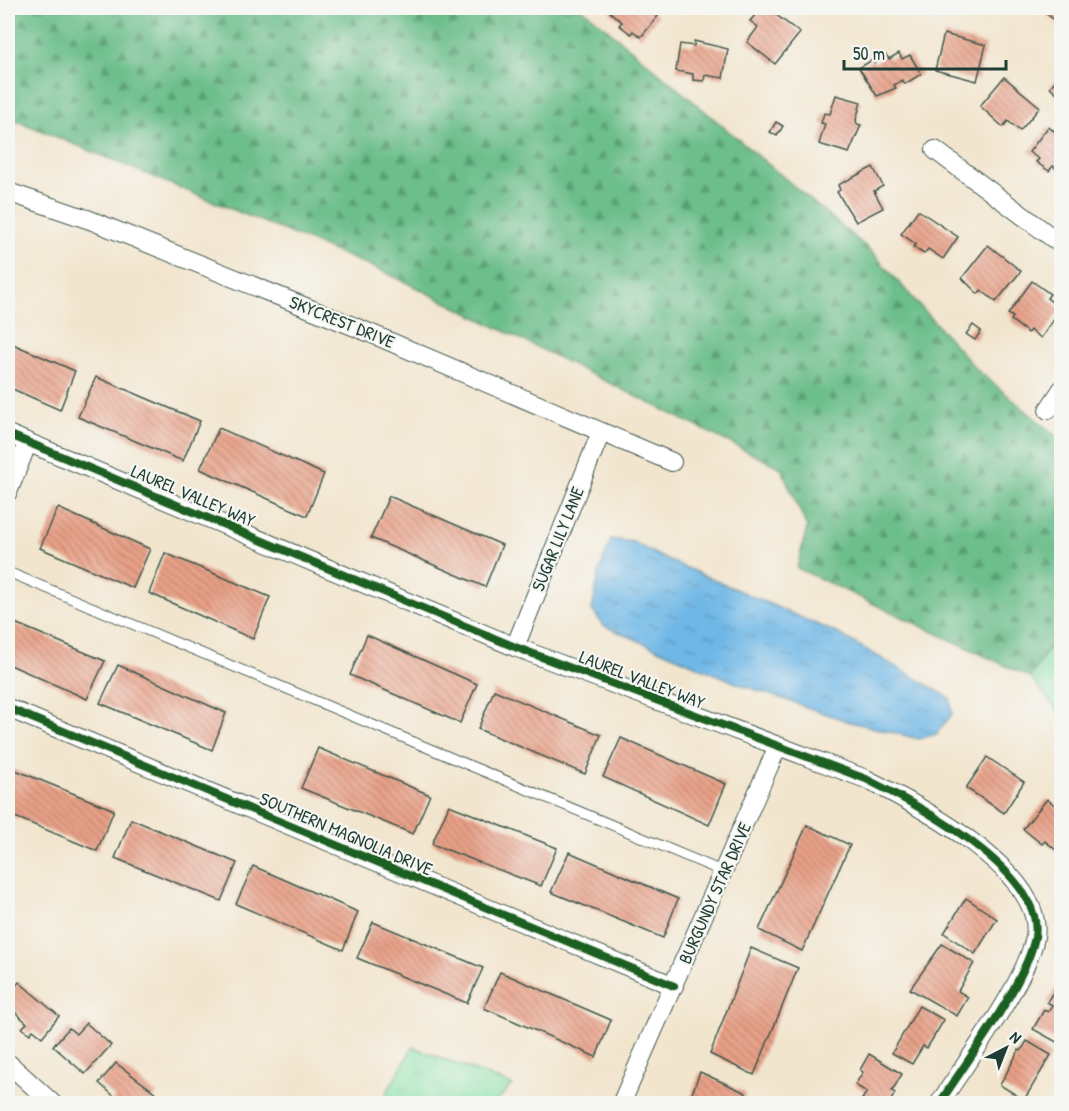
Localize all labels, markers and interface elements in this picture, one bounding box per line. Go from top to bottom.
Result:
scale bar [844,33,1006,71]
text: 50 m [853,41,885,66]
street label: SKYCREST DRIVE [286,289,399,354]
street label: LAUREL VALLEY WAY [127,458,259,533]
street label: SUGAR LILY LANE [525,483,590,595]
street label: LAUREL VALLEY WAY [576,644,709,715]
street label: SOUTHERN MAGNOLIA DRIVE [256,786,436,881]
street label: BURGUNDY STAR DRIVE [672,818,757,968]
north arrow [976,1018,1036,1078]
text: N [1006,1026,1027,1048]

